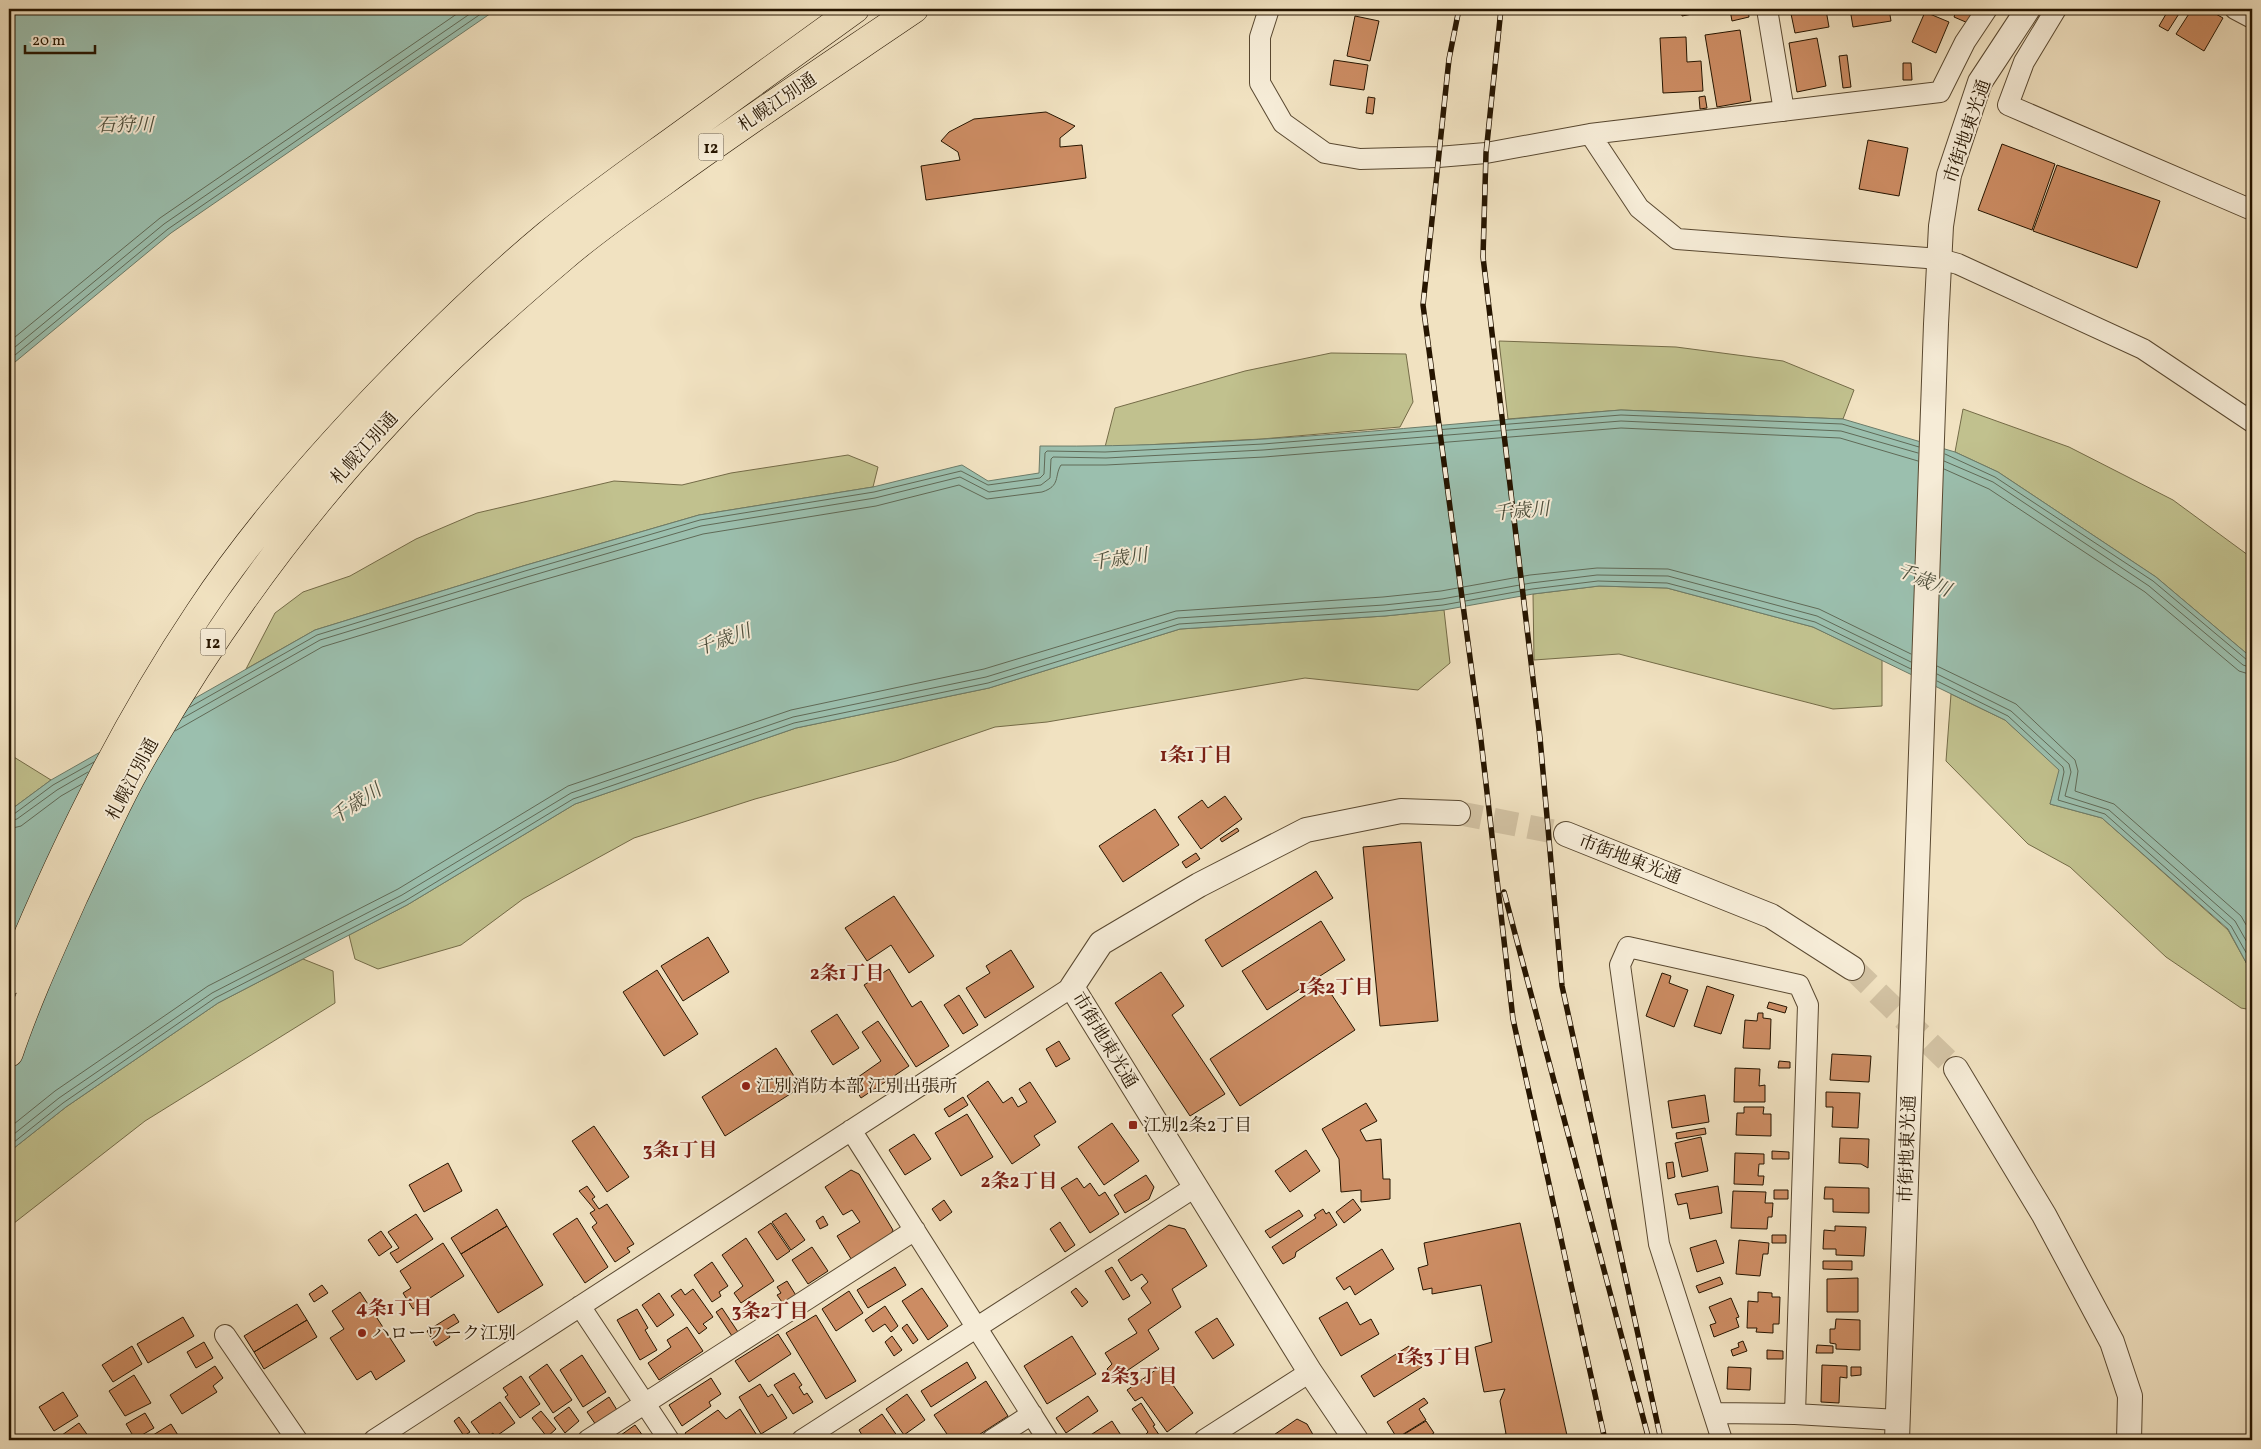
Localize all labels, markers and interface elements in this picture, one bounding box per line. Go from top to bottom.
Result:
scale bar [25,22,95,54]
text: 20 m [32,31,65,52]
street label: 札幌江別通 [734,68,822,139]
street label: 市街地東光通 [1939,76,1998,187]
water label: 石狩川 [96,113,155,139]
road number: 12 [698,134,724,160]
street label: 札幌江別通 [326,407,405,491]
water label: 千歳川 [1492,496,1553,527]
water label: 千歳川 [1089,543,1151,577]
water label: 千歳川 [1892,558,1956,605]
water label: 千歳川 [692,618,757,663]
road number: 12 [200,628,226,656]
street label: 札幌江別通 [101,734,165,825]
district label: 1条1丁目 [1160,743,1232,769]
water label: 千歳川 [325,777,389,831]
street label: 市街地東光通 [1575,829,1684,891]
district label: 2条1丁目 [810,961,884,987]
district label: 1条2丁目 [1299,975,1373,1001]
street label: 市街地東光通 [1065,988,1142,1093]
place label: 江別消防本部 江別出張所 [756,1075,958,1100]
marker: 江別消防本部 江別出張所 [740,1080,752,1092]
street label: 市街地東光通 [1894,1095,1923,1203]
place label: 江別2条2丁目 [1143,1114,1252,1139]
marker: 江別2条2丁目 [1127,1119,1139,1131]
district label: 3条1丁目 [643,1138,717,1164]
district label: 2条2丁目 [981,1169,1057,1195]
district label: 4条1丁目 [356,1296,432,1322]
district label: 3条2丁目 [732,1299,808,1325]
place label: ハローワーク江別 [372,1322,516,1347]
marker: ハローワーク江別 [356,1327,368,1339]
district label: 1条3丁目 [1397,1345,1471,1371]
district label: 2条3丁目 [1101,1364,1177,1390]

